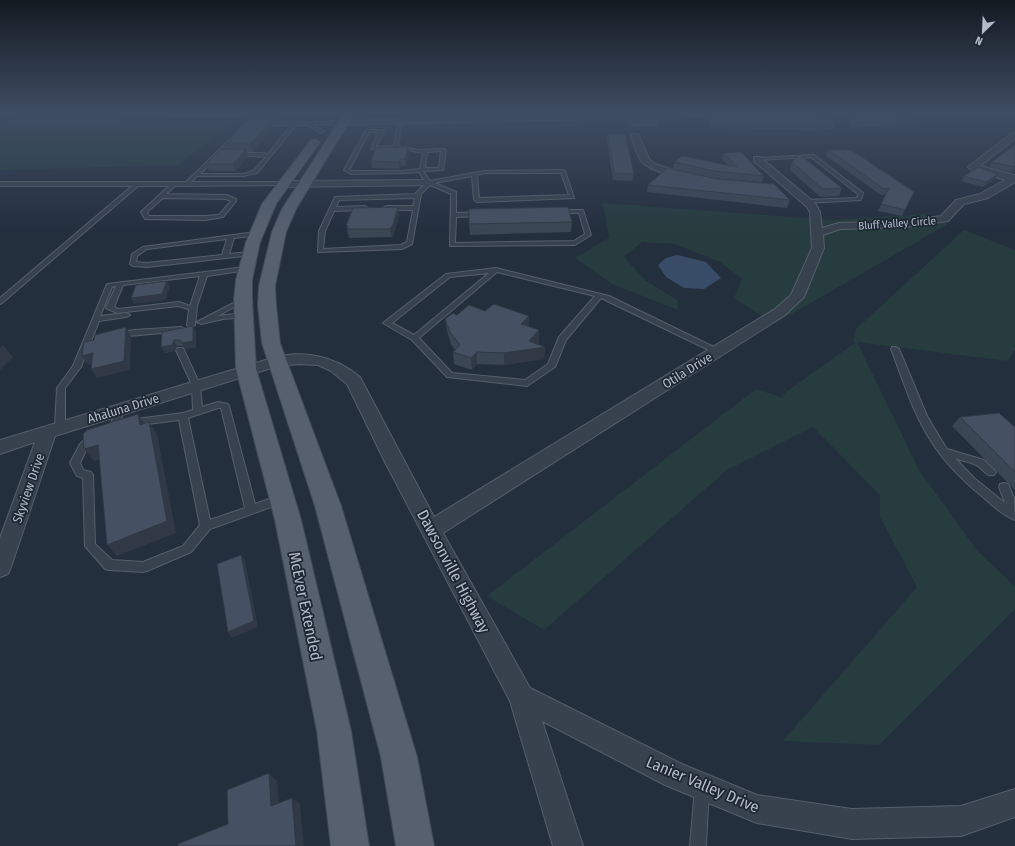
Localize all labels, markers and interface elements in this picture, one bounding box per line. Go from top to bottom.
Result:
north arrow [963,12,1003,52]
text: N [973,33,985,48]
street label: Bluff Valley Circle [858,214,936,233]
street label: Otila Drive [660,349,715,392]
street label: Ahaluna Drive [86,390,161,426]
street label: Skyview Drive [10,451,47,525]
street label: Dawsonville Highway [413,506,494,637]
street label: McEver Extended [285,550,326,662]
street label: Lanier Valley Drive [644,752,762,817]

